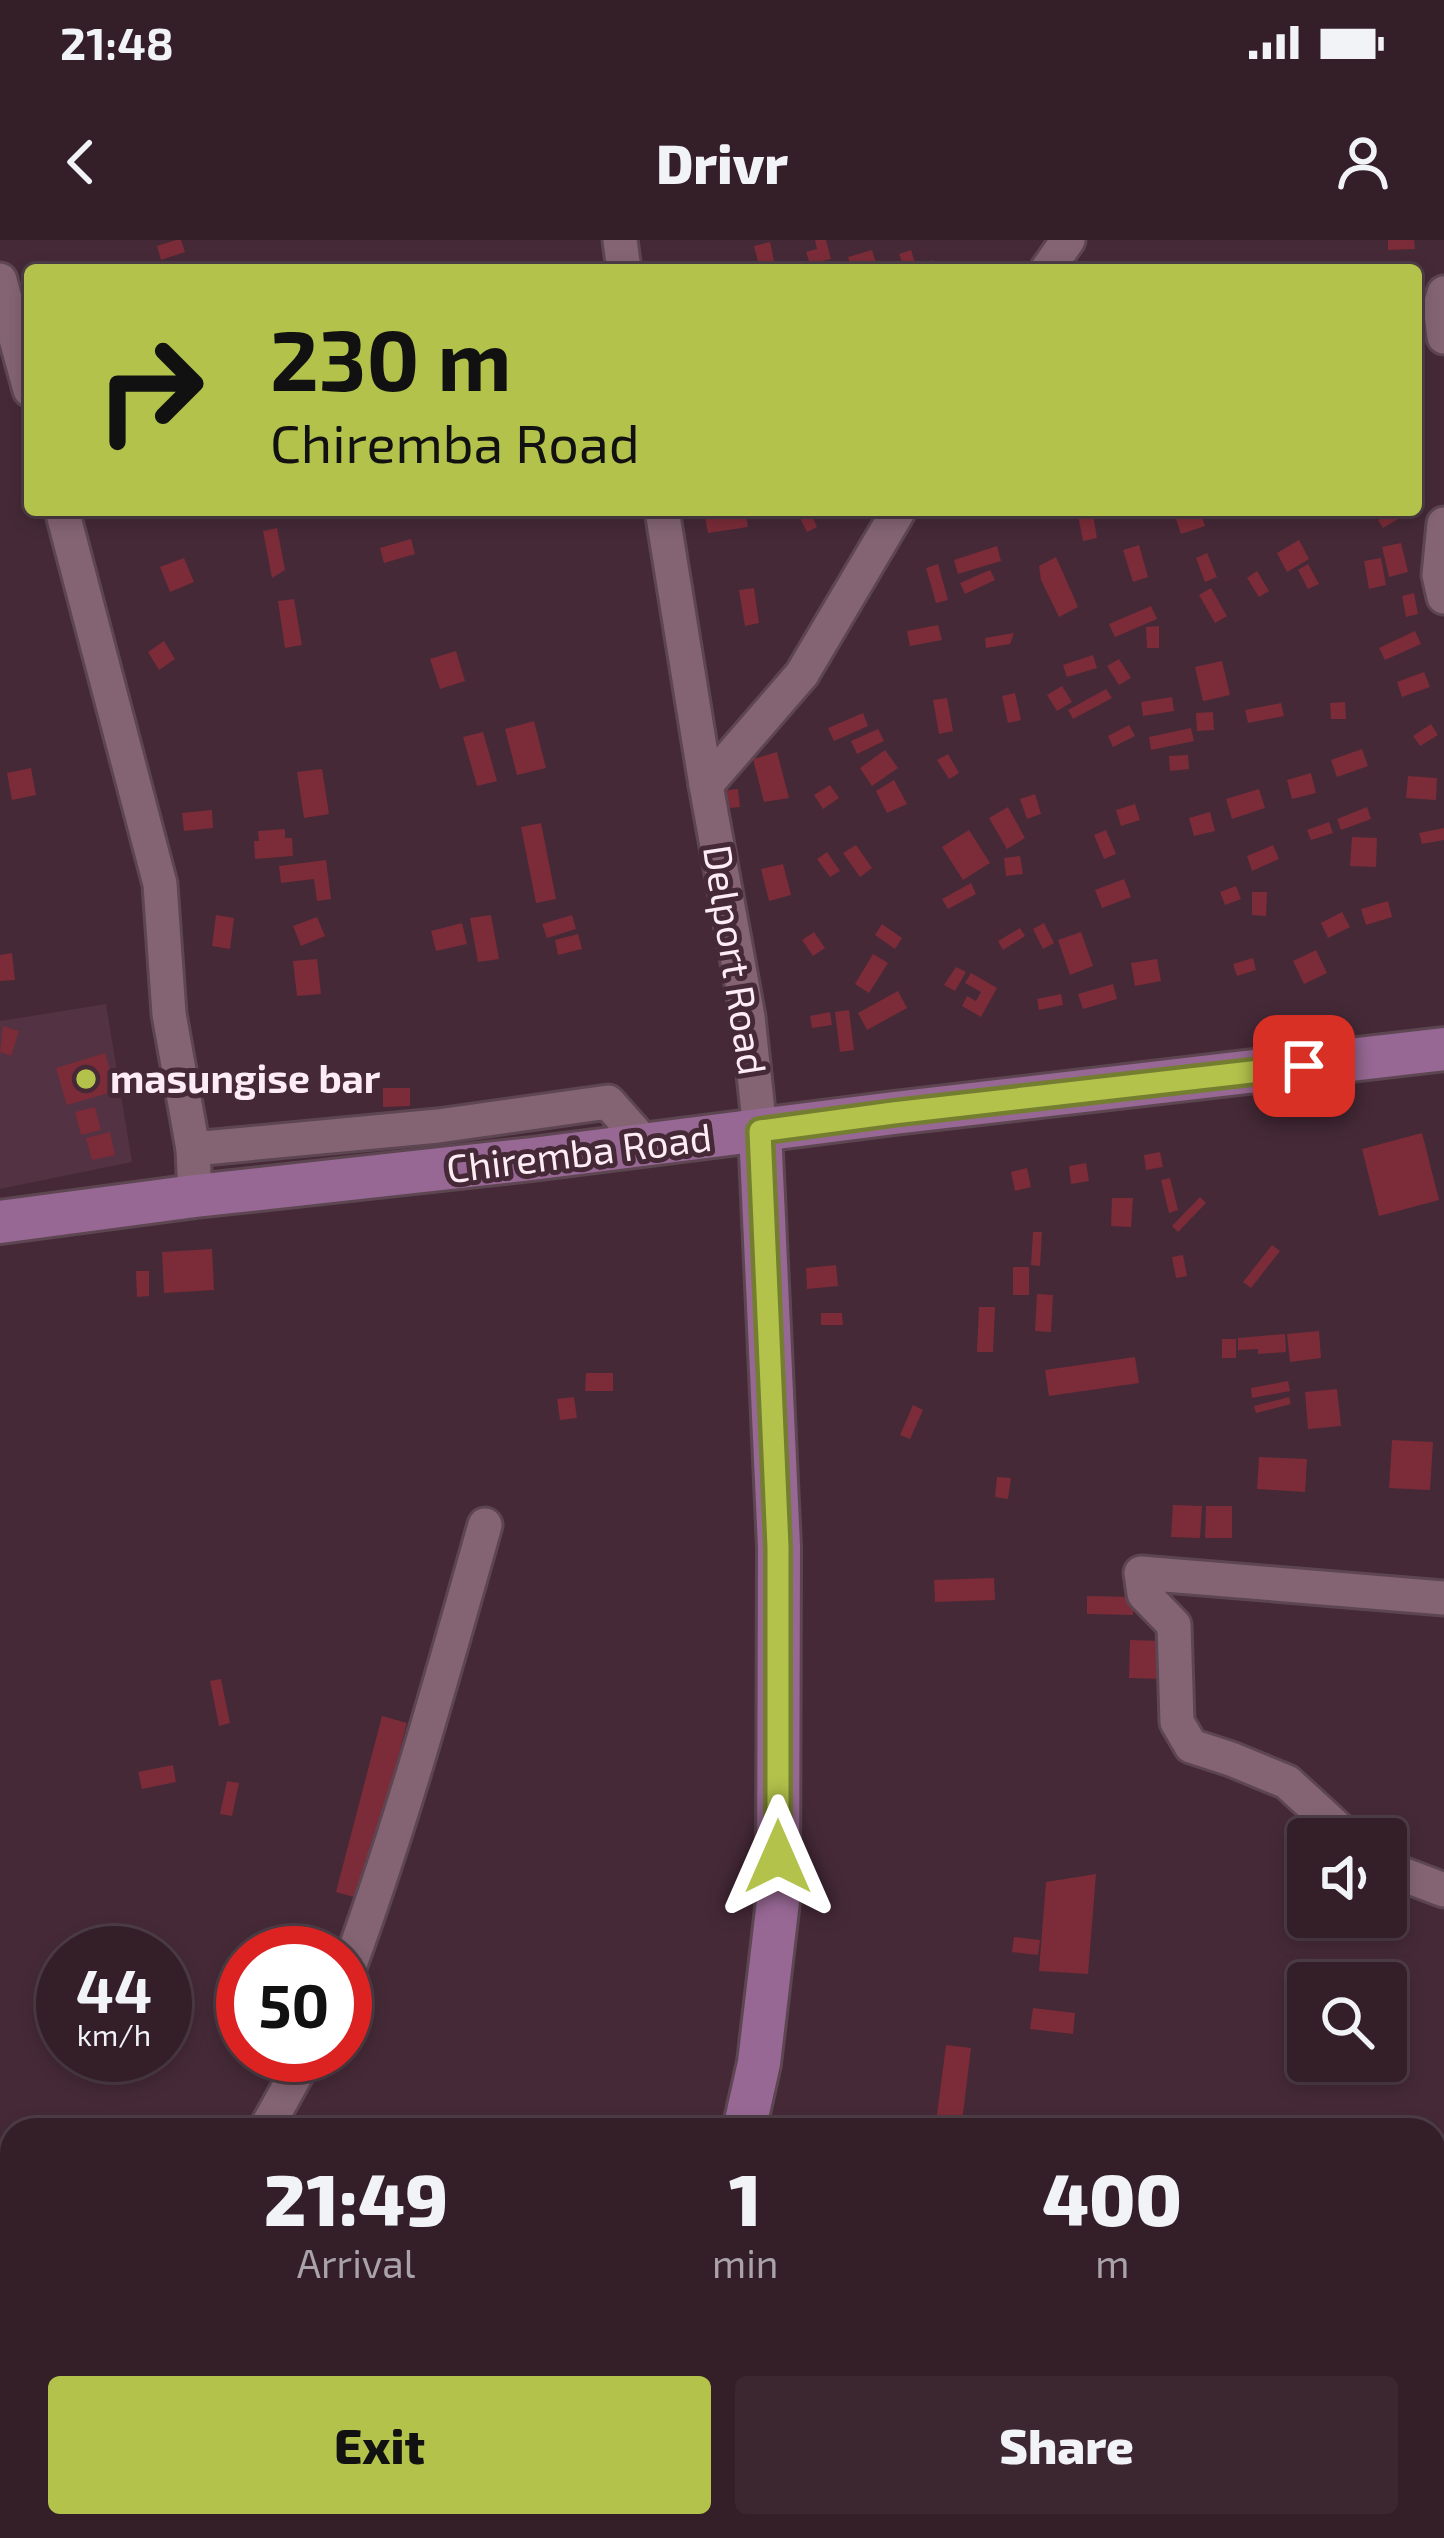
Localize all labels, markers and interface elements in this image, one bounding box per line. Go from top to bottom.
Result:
text: 21:48 [60,15,174,69]
icon: back [48,129,114,195]
icon: person [1330,129,1396,195]
text: Drivr [656,130,788,195]
text: 230 m [270,307,512,408]
icon: right [72,312,228,468]
text: Chiremba Road [270,409,640,474]
street label: Delport Road [695,841,778,1078]
pin [1253,1015,1355,1117]
icon: arrive [1271,1033,1337,1099]
place label: masungise bar [110,1054,381,1101]
marker: masungise bar [73,1066,99,1092]
street label: Chiremba Road [443,1112,714,1191]
position arrow [715,1794,841,1920]
map controls [1287,1818,1407,2082]
button: sound [1287,1818,1407,1938]
speed limit sign: 50 [216,1926,372,2082]
text: 44 [76,1953,152,2025]
button: search [1287,1962,1407,2082]
text: km/h [77,2016,151,2052]
text: 21:49 [264,2154,448,2240]
text: 1 [729,2154,761,2240]
text: 400 [1042,2154,1182,2240]
text: Arrival [297,2239,415,2286]
text: min [712,2239,778,2286]
text: m [1095,2239,1129,2286]
button: Exit [48,2376,711,2514]
button: Share [735,2376,1398,2514]

